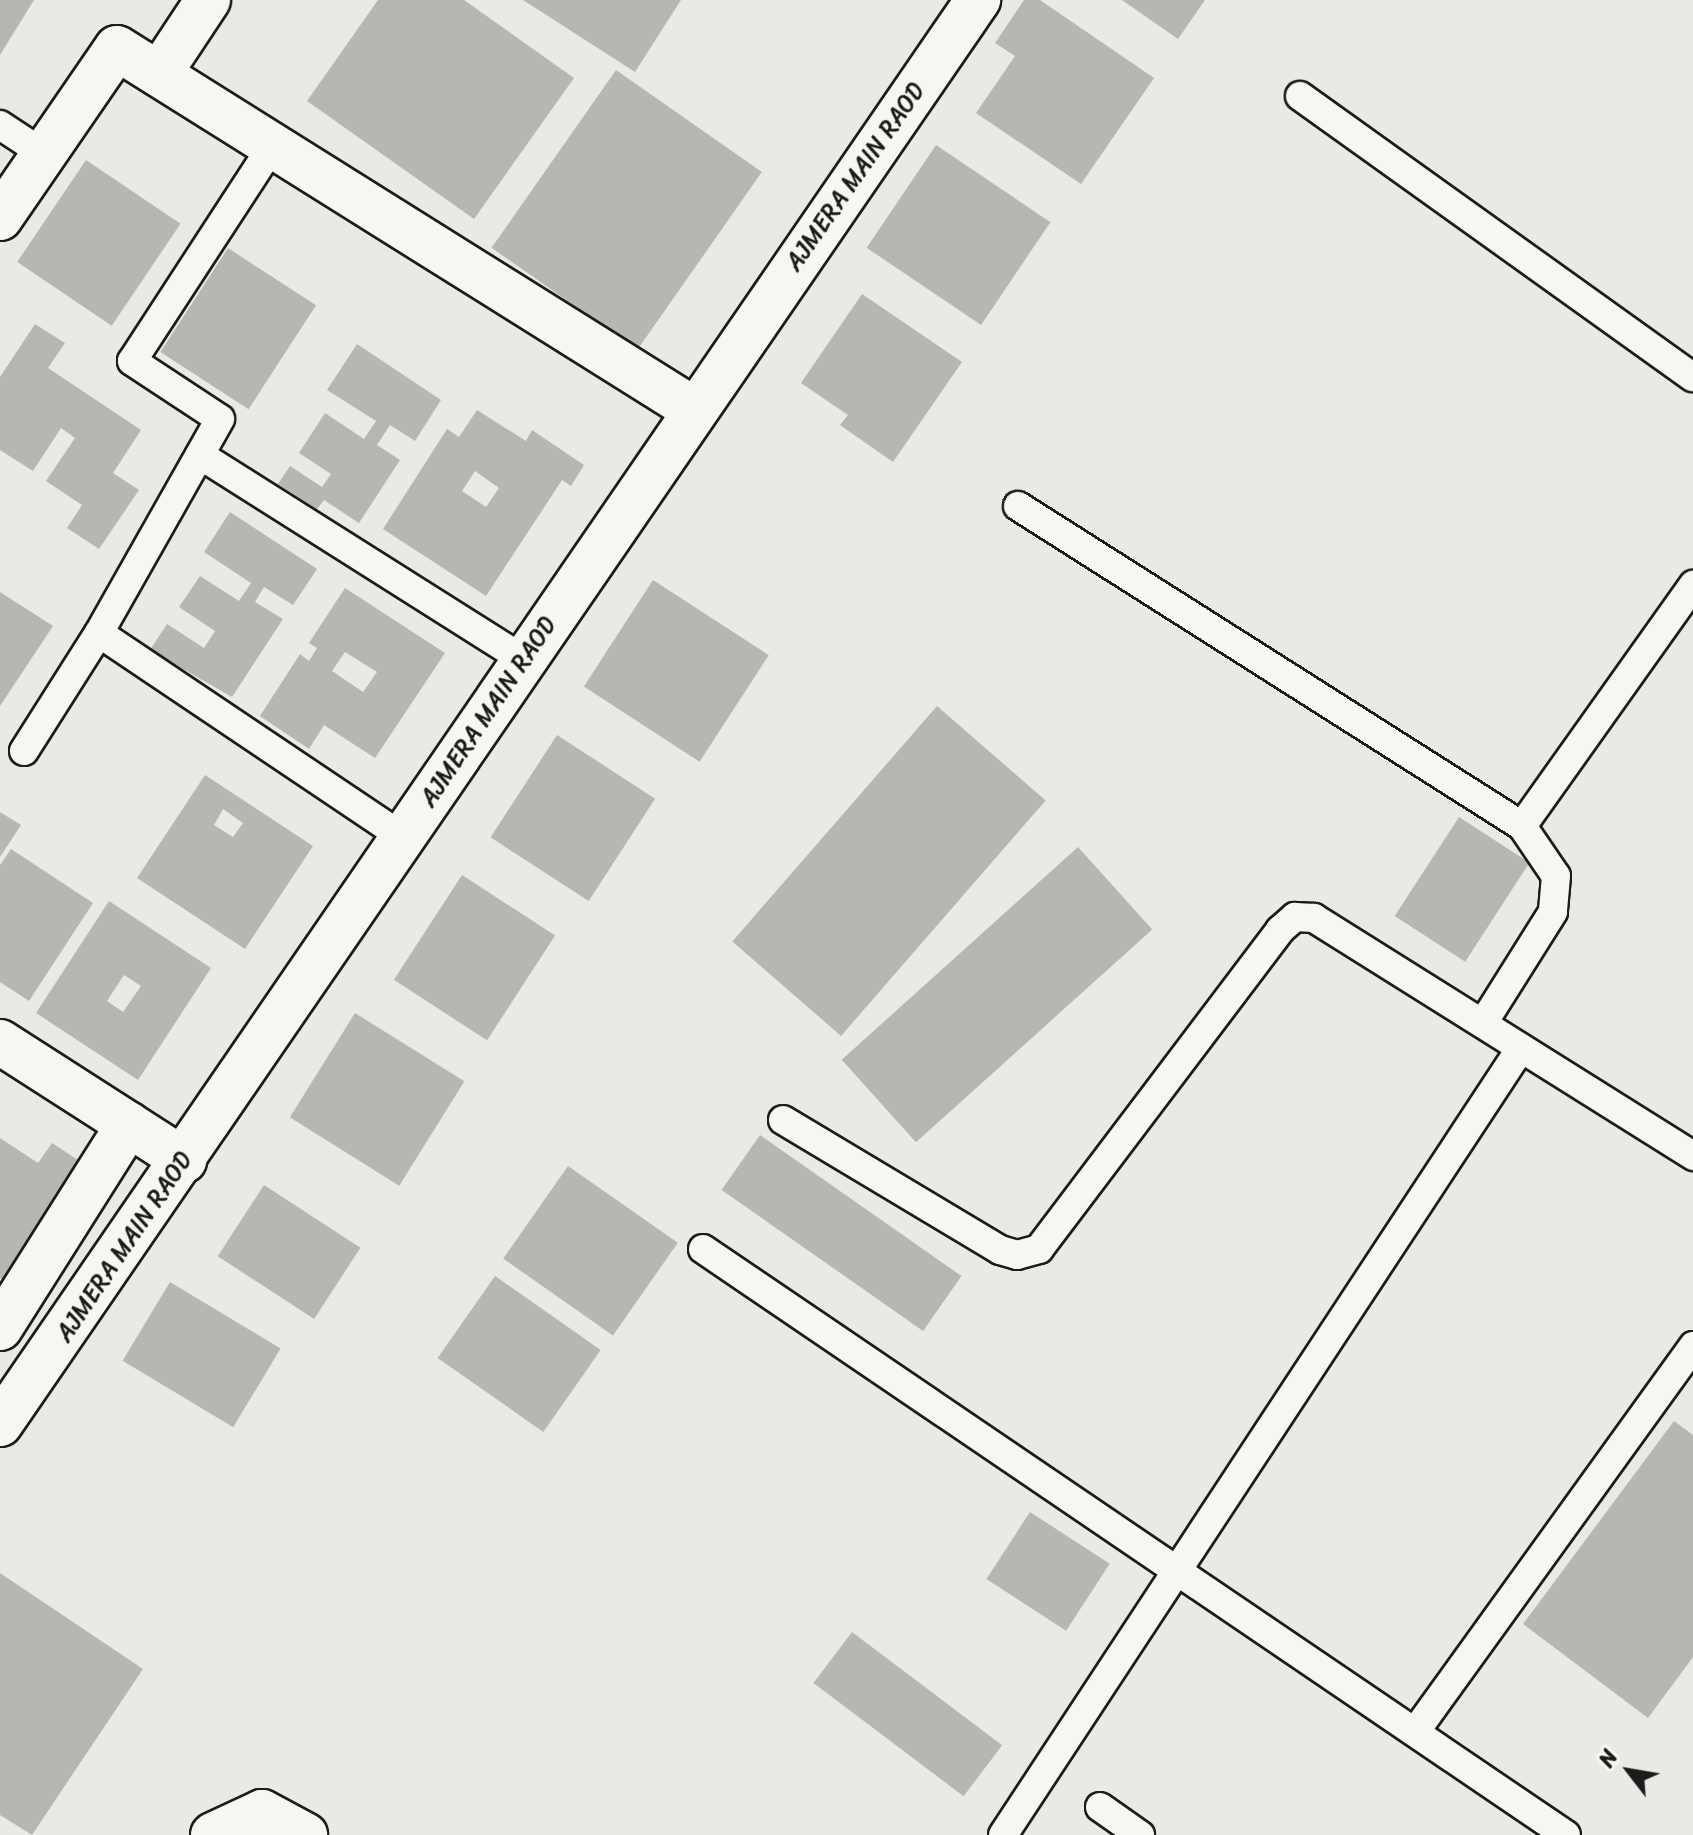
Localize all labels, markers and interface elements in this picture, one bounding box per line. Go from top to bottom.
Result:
street label: AJMERA MAIN RAOD [779,77,931,277]
street label: AJMERA MAIN RAOD [414,611,562,813]
street label: AJMERA MAIN RAOD [50,1146,198,1348]
north arrow [1589,1731,1669,1811]
text: N [1587,1742,1629,1775]

